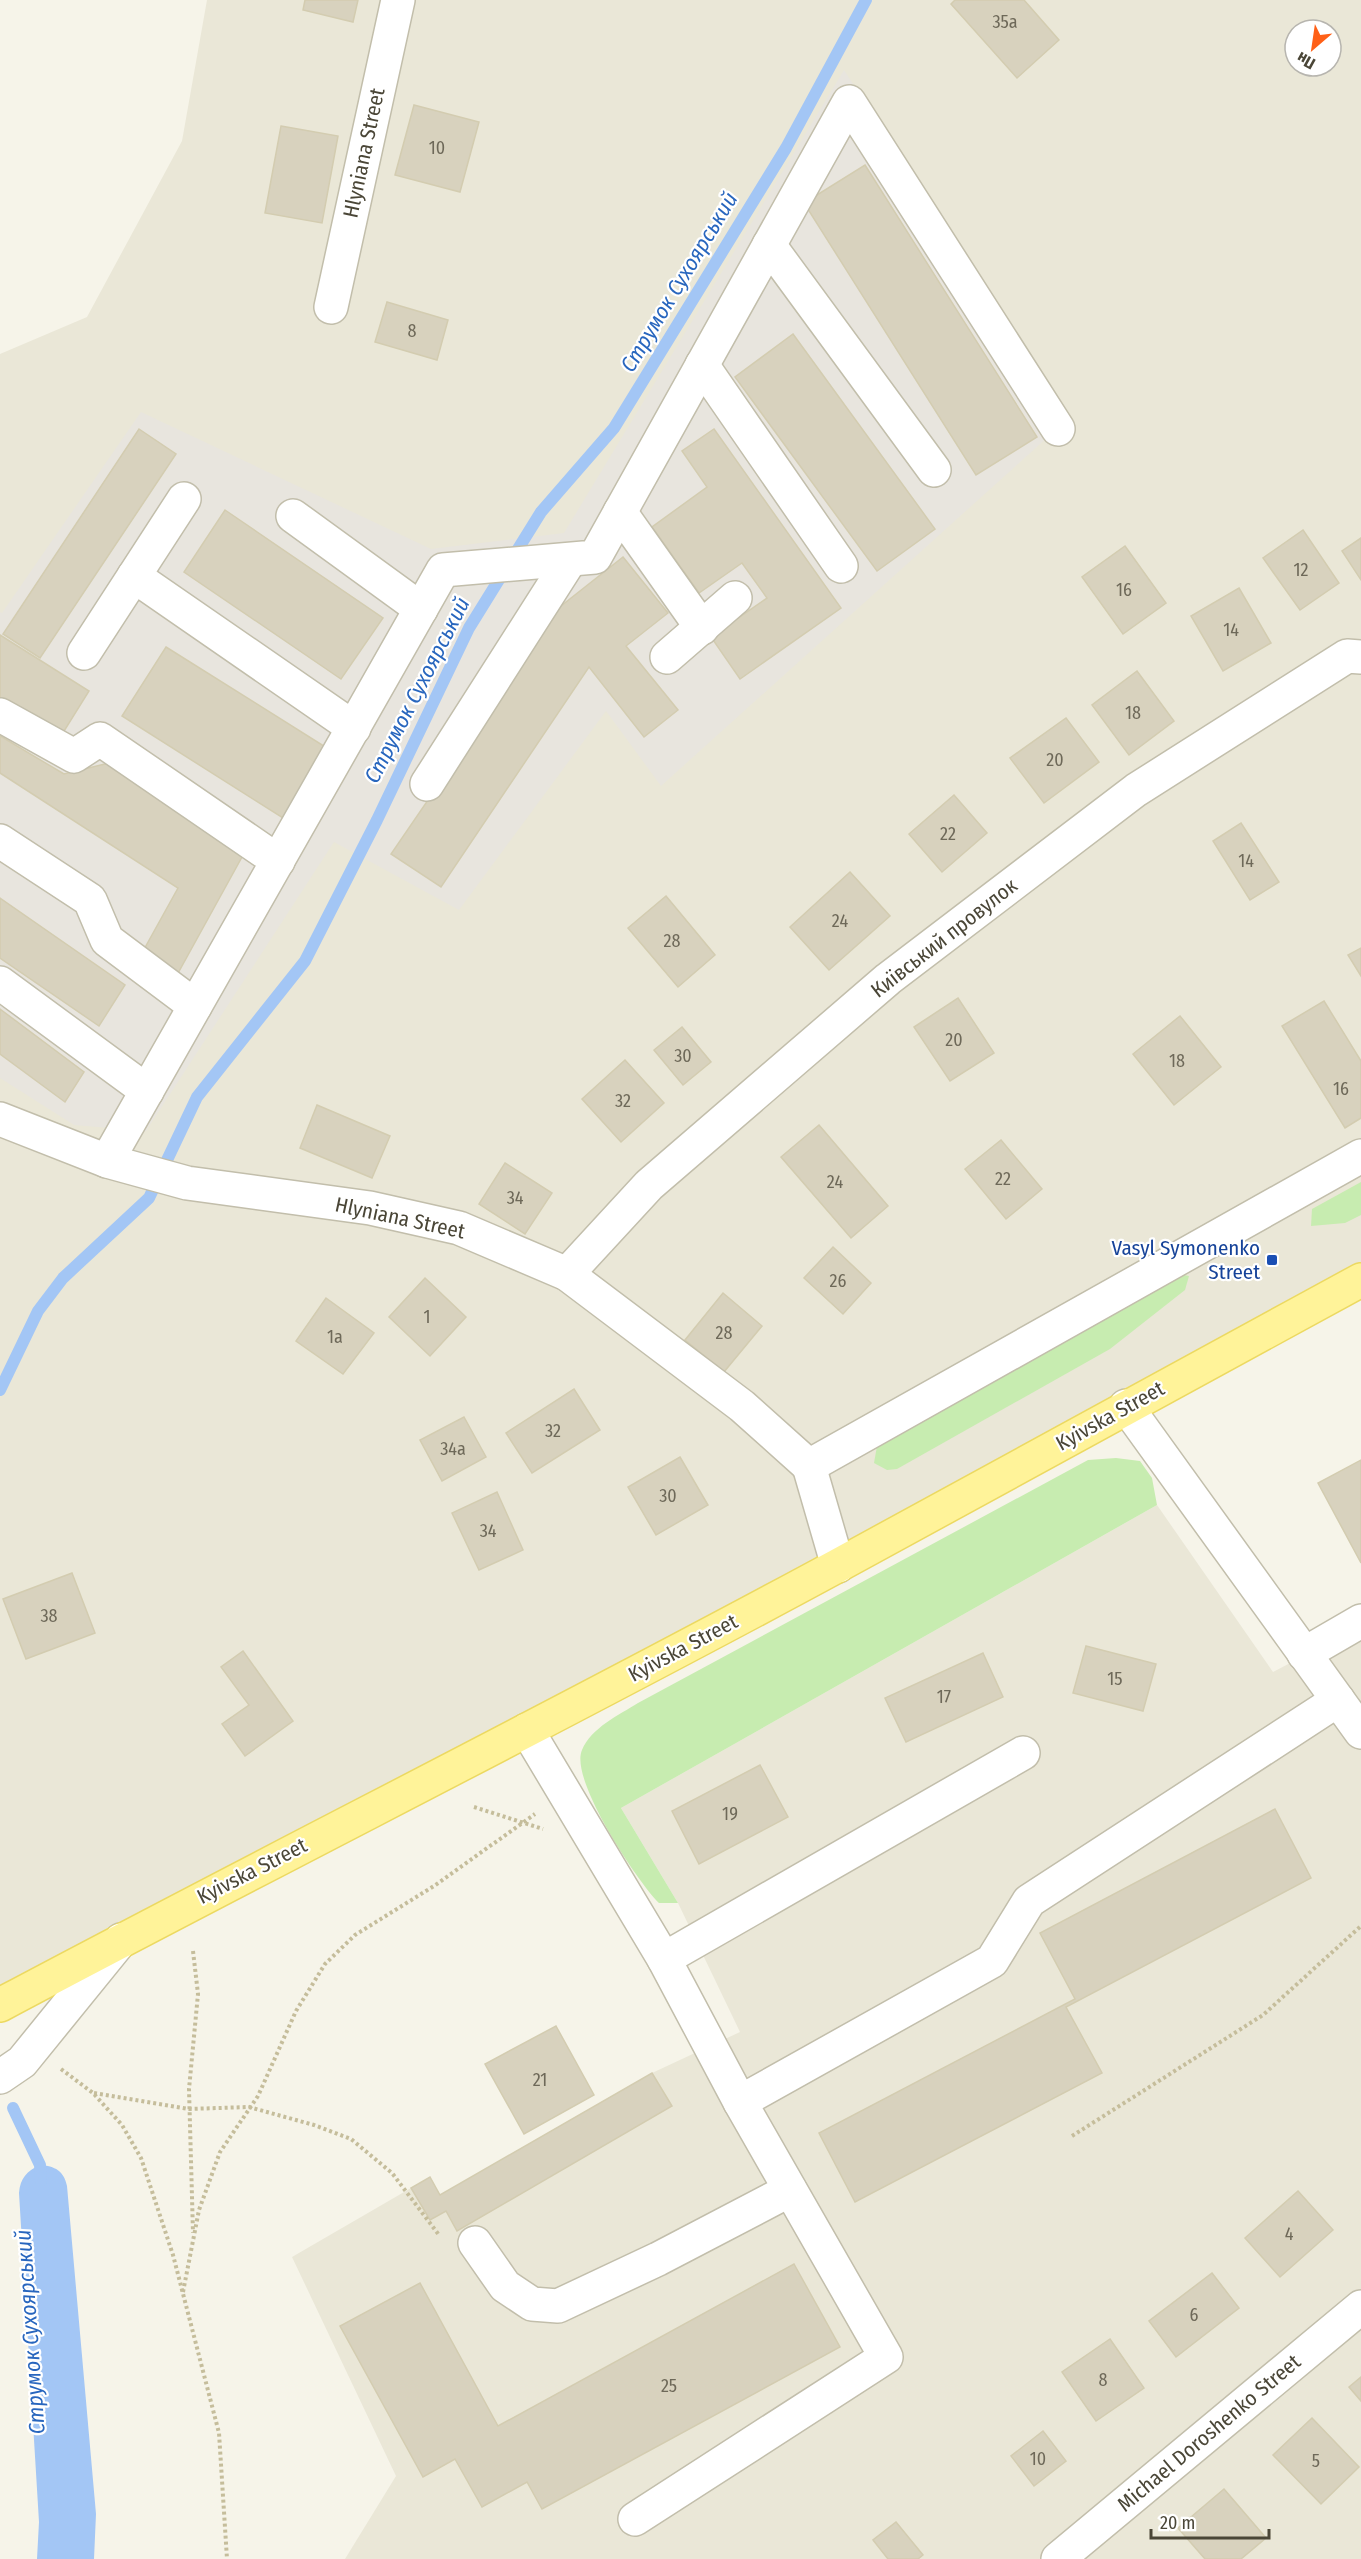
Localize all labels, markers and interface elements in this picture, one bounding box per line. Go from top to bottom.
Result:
house number: 35а [992,11,1018,33]
north arrow [1283,18,1343,78]
text: Пн [1293,48,1319,73]
street label: Hlyniana Street [338,86,390,220]
house number: 10 [429,137,445,159]
water label: Струмок Сухоярський [615,187,743,377]
house number: 8 [408,320,417,342]
house number: 12 [1294,559,1309,581]
house number: 16 [1116,579,1132,601]
water label: Струмок Сухоярський [358,592,476,788]
house number: 14 [1223,619,1239,641]
house number: 18 [1125,702,1141,724]
house number: 20 [1046,749,1064,771]
house number: 22 [940,823,956,845]
house number: 14 [1238,850,1254,872]
street label: Київський провулок [866,873,1023,1003]
house number: 24 [832,910,848,932]
house number: 28 [664,930,680,952]
house number: 20 [945,1029,963,1051]
house number: 30 [674,1045,692,1067]
house number: 18 [1169,1050,1185,1072]
house number: 16 [1333,1078,1349,1100]
house number: 32 [615,1090,631,1112]
house number: 22 [995,1168,1011,1190]
house number: 24 [827,1171,843,1193]
house number: 34 [507,1187,524,1209]
street label: Hlyniana Street [333,1192,467,1244]
place label: Vasyl Symonenko Street [1112,1235,1260,1285]
marker: Vasyl Symonenko Street [1265,1253,1279,1267]
house number: 26 [830,1270,847,1292]
house number: 1 [423,1306,431,1328]
house number: 28 [716,1322,732,1344]
house number: 1а [327,1326,343,1348]
street label: Kyivska Street [1051,1375,1169,1456]
house number: 32 [545,1420,561,1442]
house number: 34а [440,1438,466,1460]
house number: 30 [659,1485,677,1507]
house number: 34 [480,1520,497,1542]
house number: 38 [40,1605,58,1627]
street label: Kyivska Street [624,1608,742,1688]
house number: 15 [1107,1668,1123,1690]
house number: 17 [937,1686,951,1708]
house number: 19 [722,1803,738,1825]
street label: Kyivska Street [193,1832,312,1910]
house number: 21 [533,2069,547,2091]
house number: 4 [1285,2223,1294,2245]
water label: Струмок Сухоярський [9,2229,51,2435]
house number: 6 [1190,2304,1199,2326]
street label: Michael Doroshenko Street [1112,2349,1306,2517]
house number: 8 [1099,2369,1108,2391]
house number: 25 [661,2375,677,2397]
house number: 10 [1030,2448,1046,2470]
house number: 5 [1312,2450,1320,2472]
scale bar [1151,2502,1270,2540]
text: 20 m [1160,2512,1195,2534]

